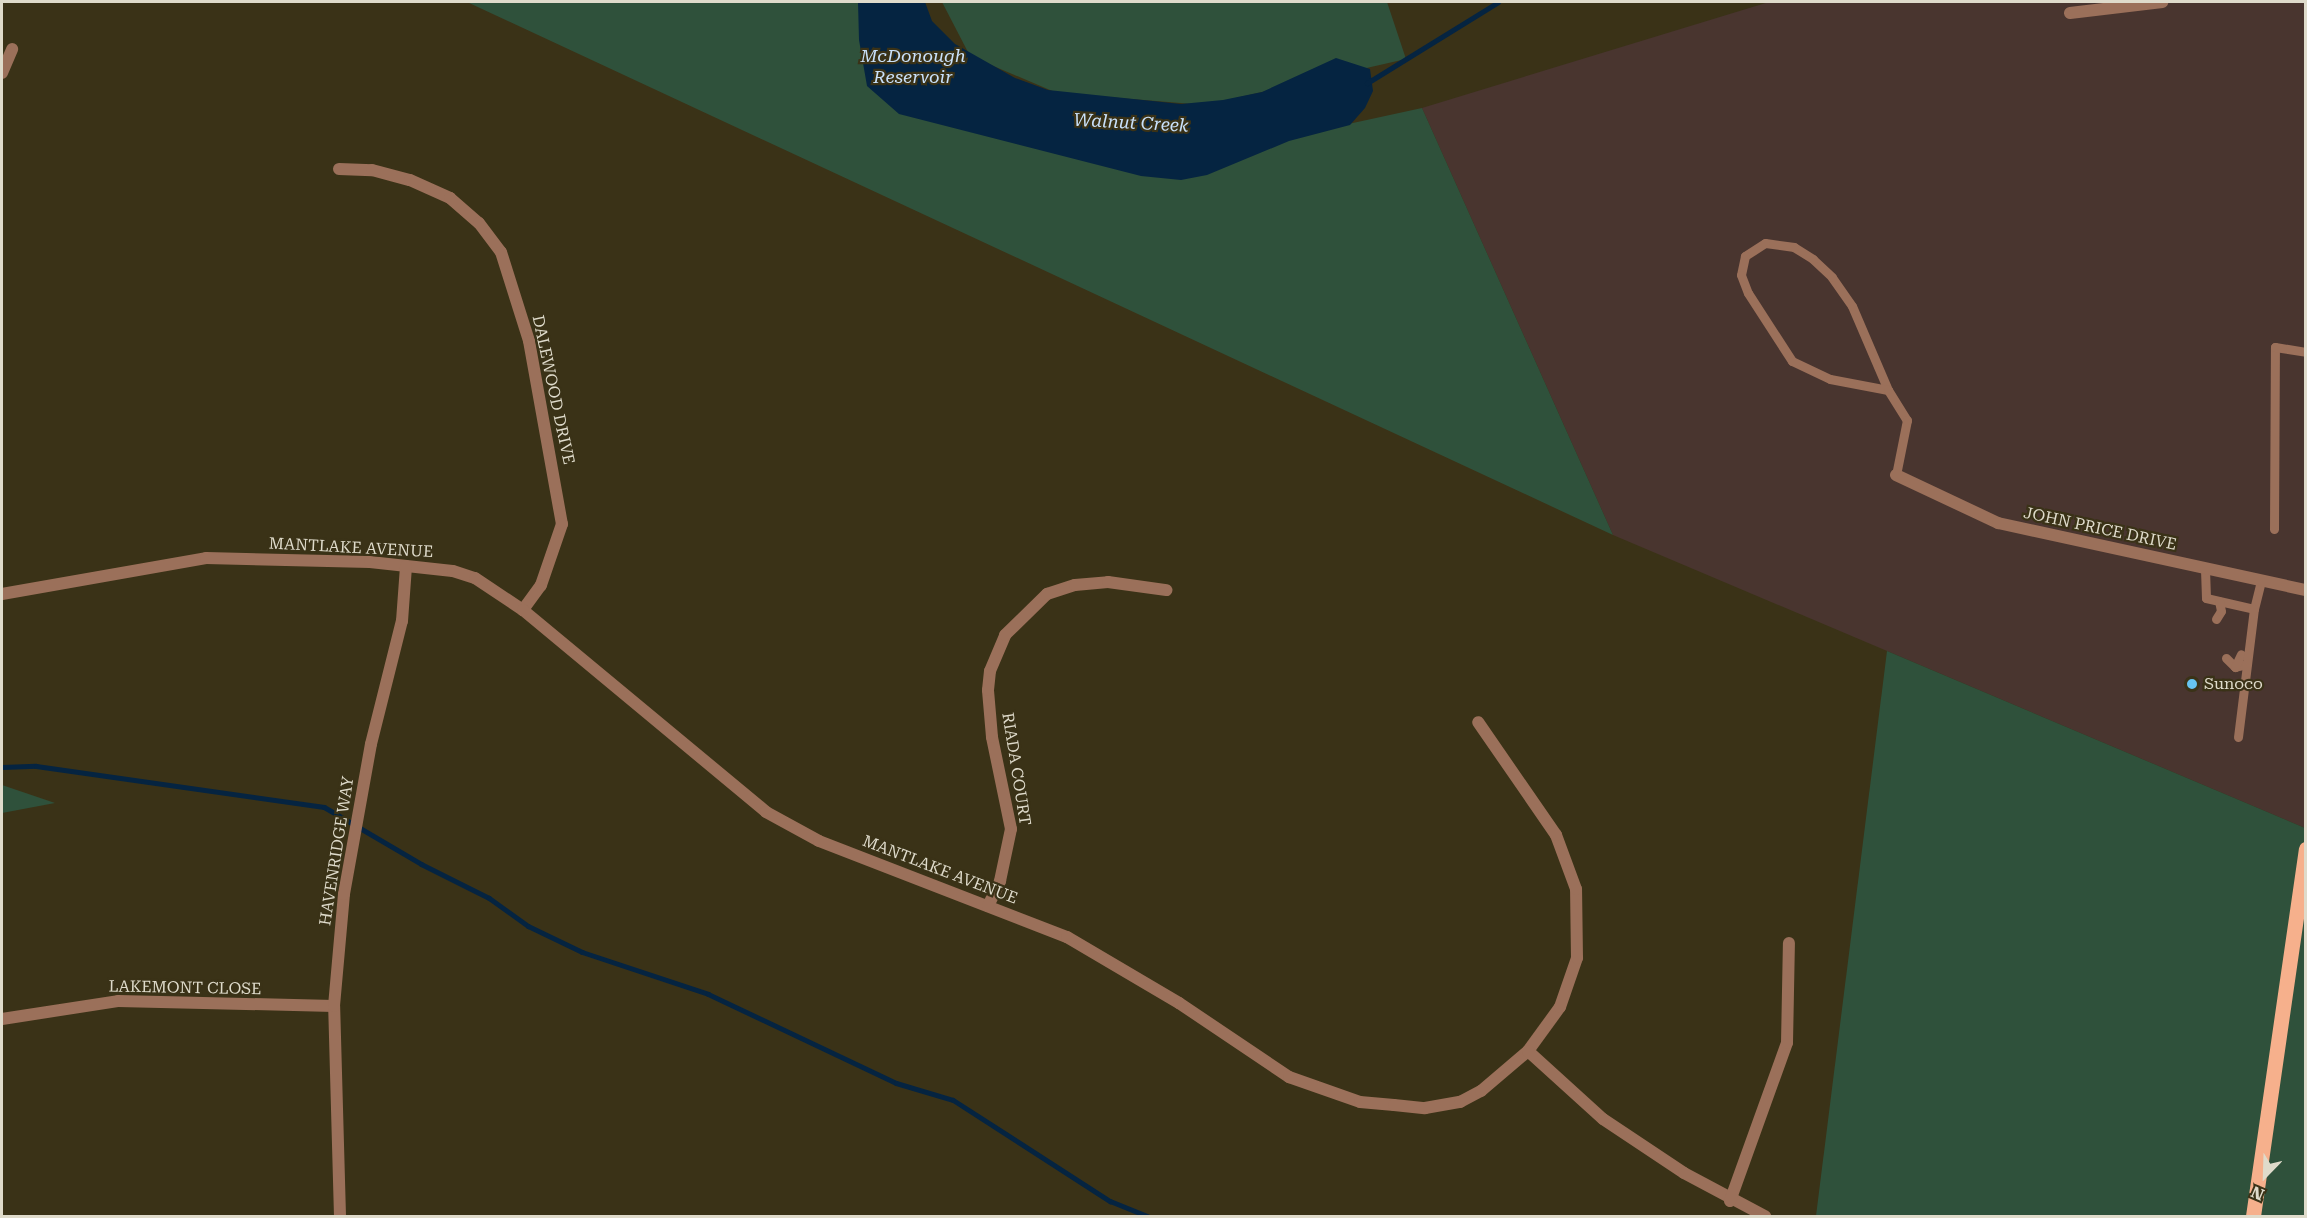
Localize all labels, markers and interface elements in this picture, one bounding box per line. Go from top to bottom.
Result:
water label: McDonough Reservoir [860,46,966,88]
water label: Walnut Creek [1073,109,1189,137]
street label: DALEWOOD DRIVE [528,314,578,466]
street label: JOHN PRICE DRIVE [2022,503,2178,555]
street label: MANTLAKE AVENUE [268,534,434,562]
place label: Sunoco [2204,674,2263,694]
marker: Sunoco [2185,677,2199,691]
street label: RIADA COURT [998,711,1034,827]
street label: HAVENRIDGE WAY [316,775,358,927]
street label: MANTLAKE AVENUE [860,832,1020,908]
street label: LAKEMONT CLOSE [108,977,262,999]
north arrow [2235,1146,2295,1206]
text: N [2248,1182,2267,1204]

